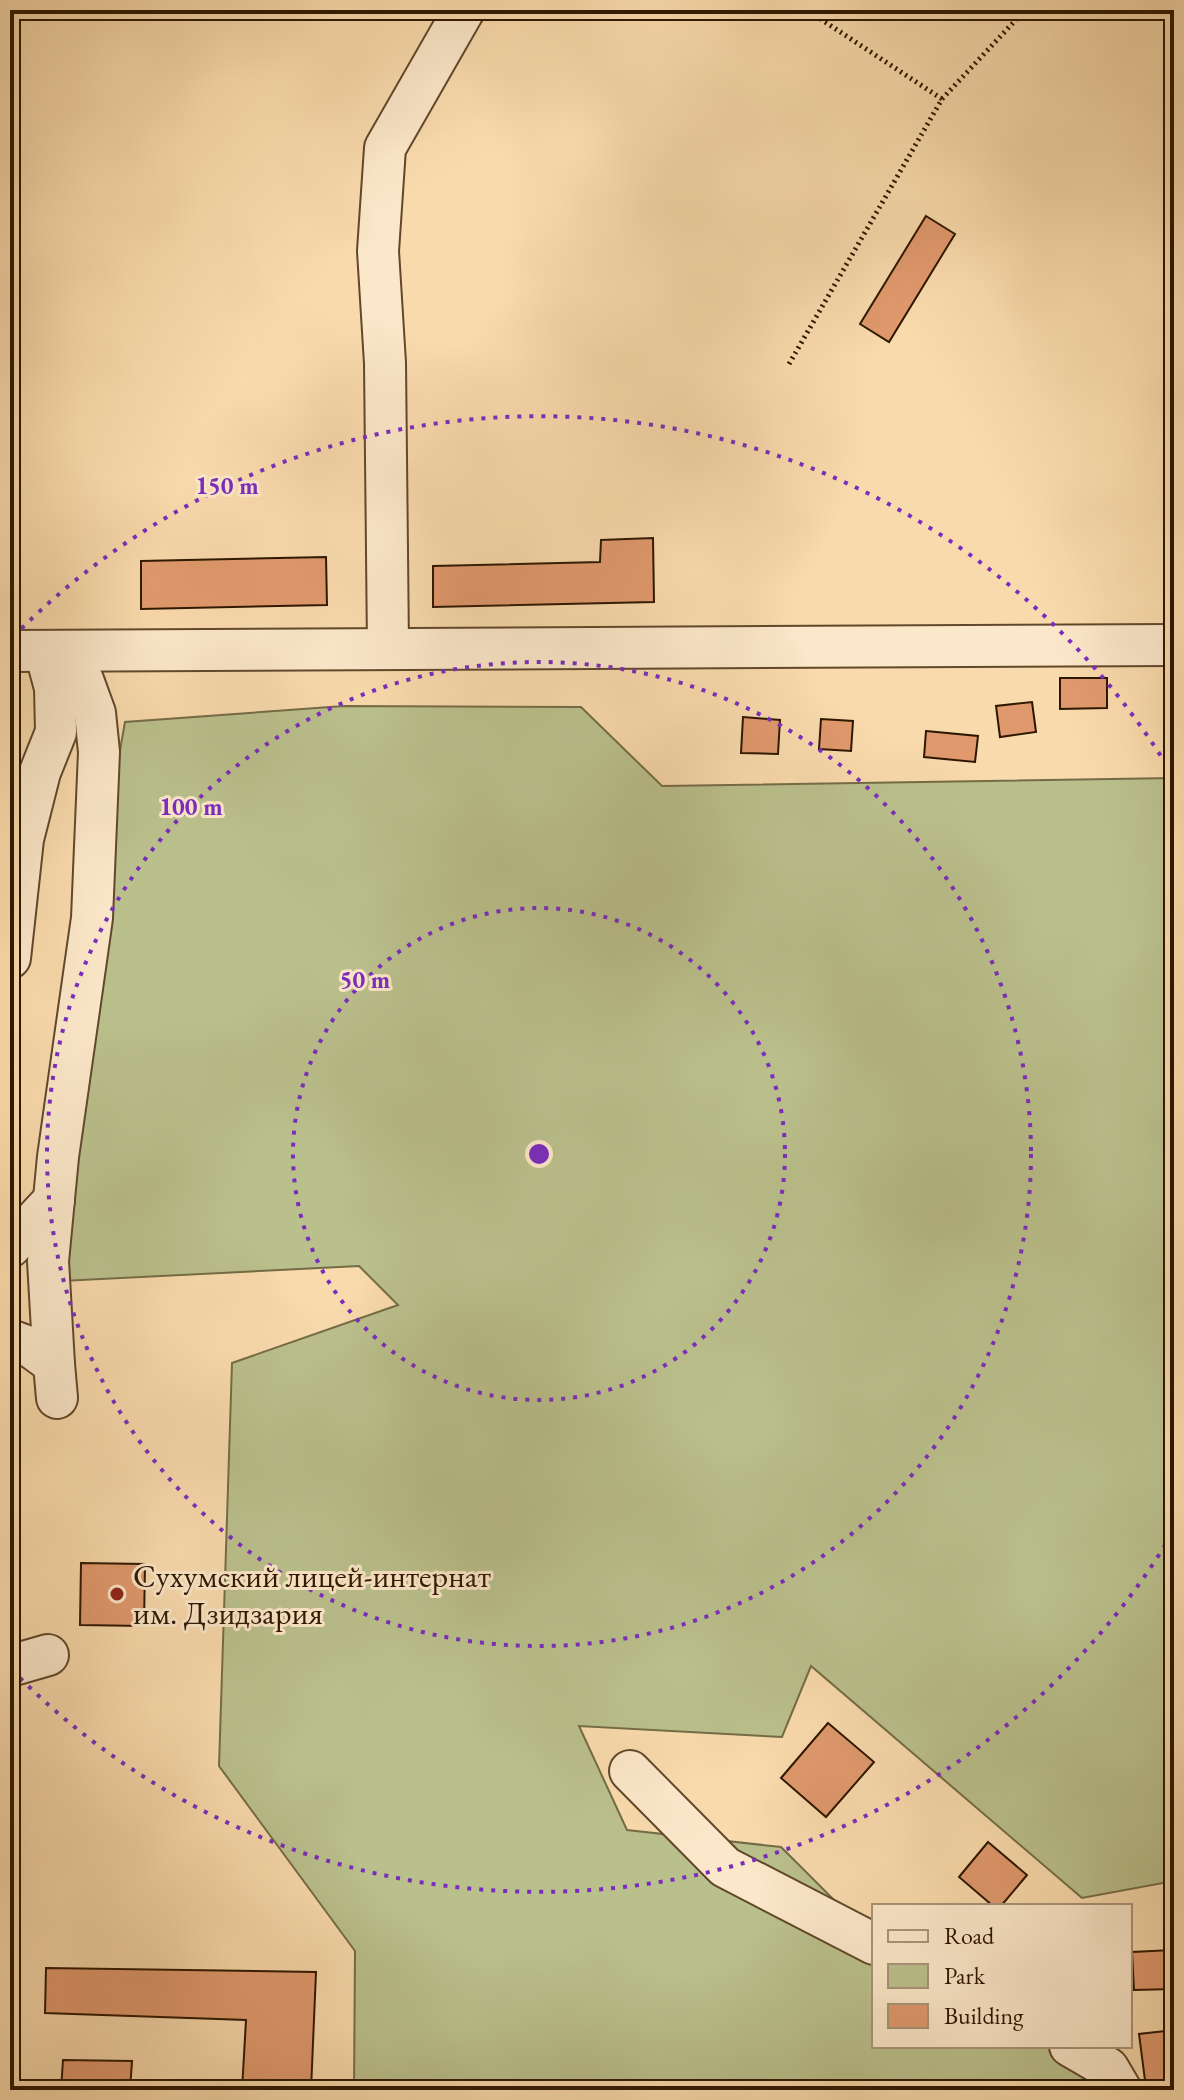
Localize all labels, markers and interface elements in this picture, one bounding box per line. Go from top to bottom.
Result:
text: 150 m [195,470,259,501]
text: 100 m [159,791,223,822]
text: 50 m [340,964,390,995]
centre of rings [525,1140,553,1168]
place label: Сухумский лицей-интернат им. Дзидзария [133,1555,491,1634]
marker: Сухумский лицей-интернат им. Дзидзария [108,1585,126,1603]
legend [872,1904,1132,2048]
text: Road [944,1920,995,1951]
text: Park [944,1960,986,1991]
text: Building [944,2000,1024,2031]

